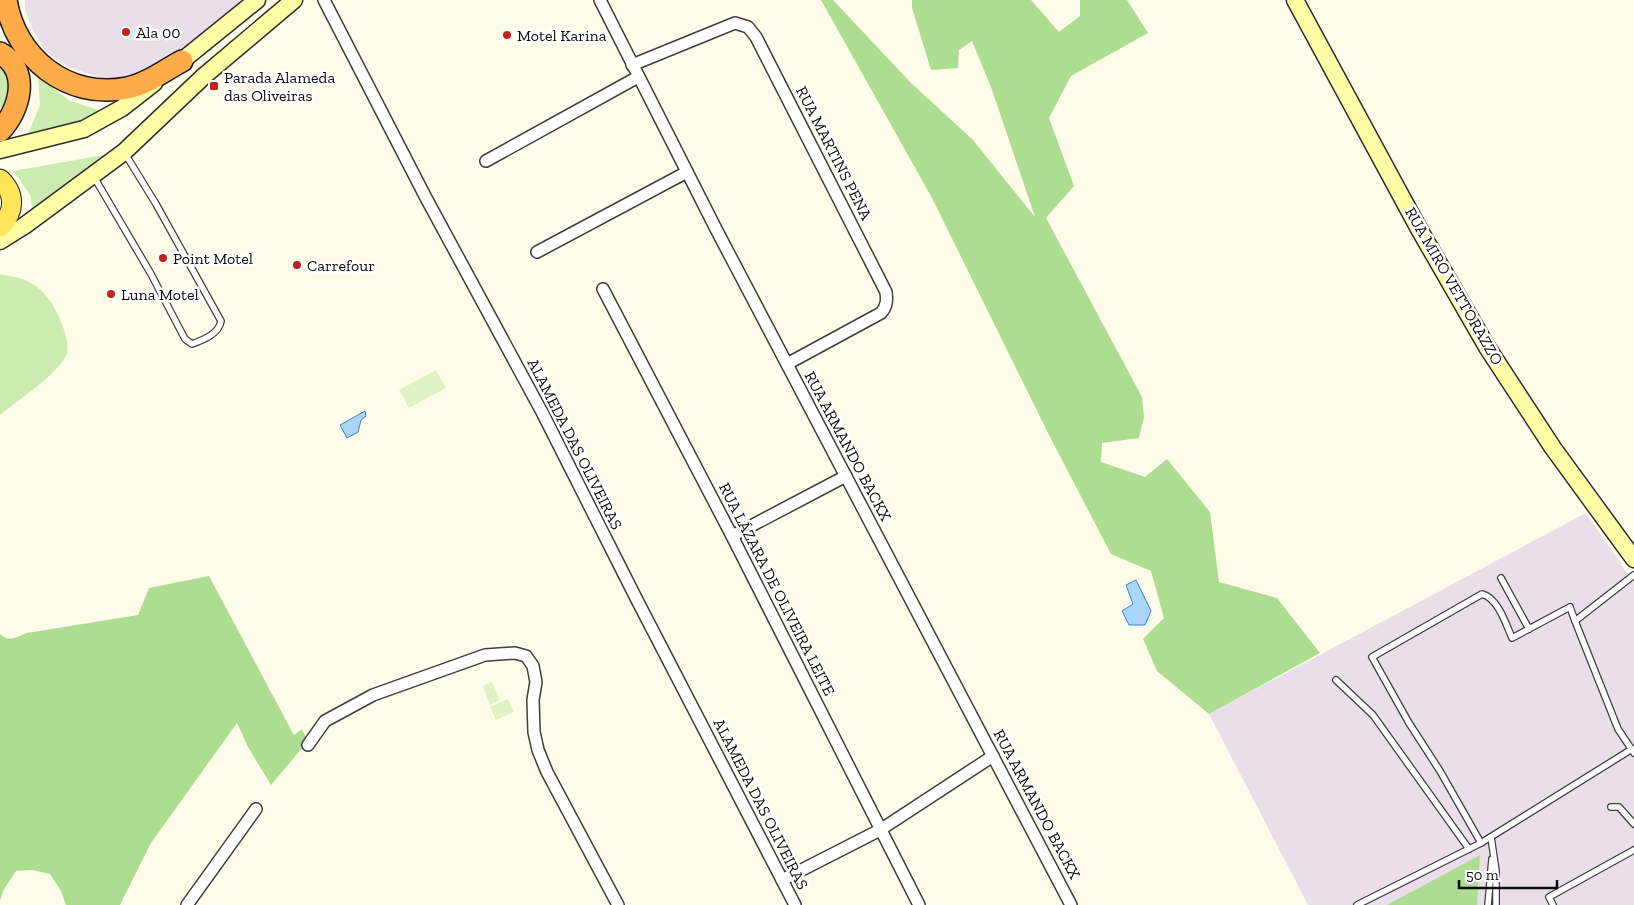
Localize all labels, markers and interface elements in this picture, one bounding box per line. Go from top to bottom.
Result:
place label: Ala 00 [136,23,180,42]
marker: Ala 00 [120,26,132,38]
place label: Motel Karina [517,26,607,45]
marker: Motel Karina [501,29,513,41]
place label: Parada Alameda das Oliveiras [224,68,335,105]
marker: Parada Alameda das Oliveiras [208,80,220,92]
street label: RUA MARTINS PENA [792,83,876,224]
street label: RUA MIRO VETTORAZZO [1401,204,1507,369]
place label: Point Motel [173,249,253,268]
marker: Point Motel [157,252,169,264]
place label: Carrefour [307,256,375,275]
marker: Carrefour [291,259,303,271]
place label: Luna Motel [121,285,199,304]
marker: Luna Motel [105,288,117,300]
street label: ALAMEDA DAS OLIVEIRAS [523,355,627,533]
street label: RUA ARMANDO BACKX [801,368,895,524]
street label: RUA LÁZARA DE OLIVEIRA LEITE [715,479,839,699]
street label: ALAMEDA DAS OLIVEIRAS [709,715,813,893]
street label: RUA ARMANDO BACKX [990,726,1084,882]
scale bar [1459,858,1556,890]
text: 50 m [1466,866,1499,884]

